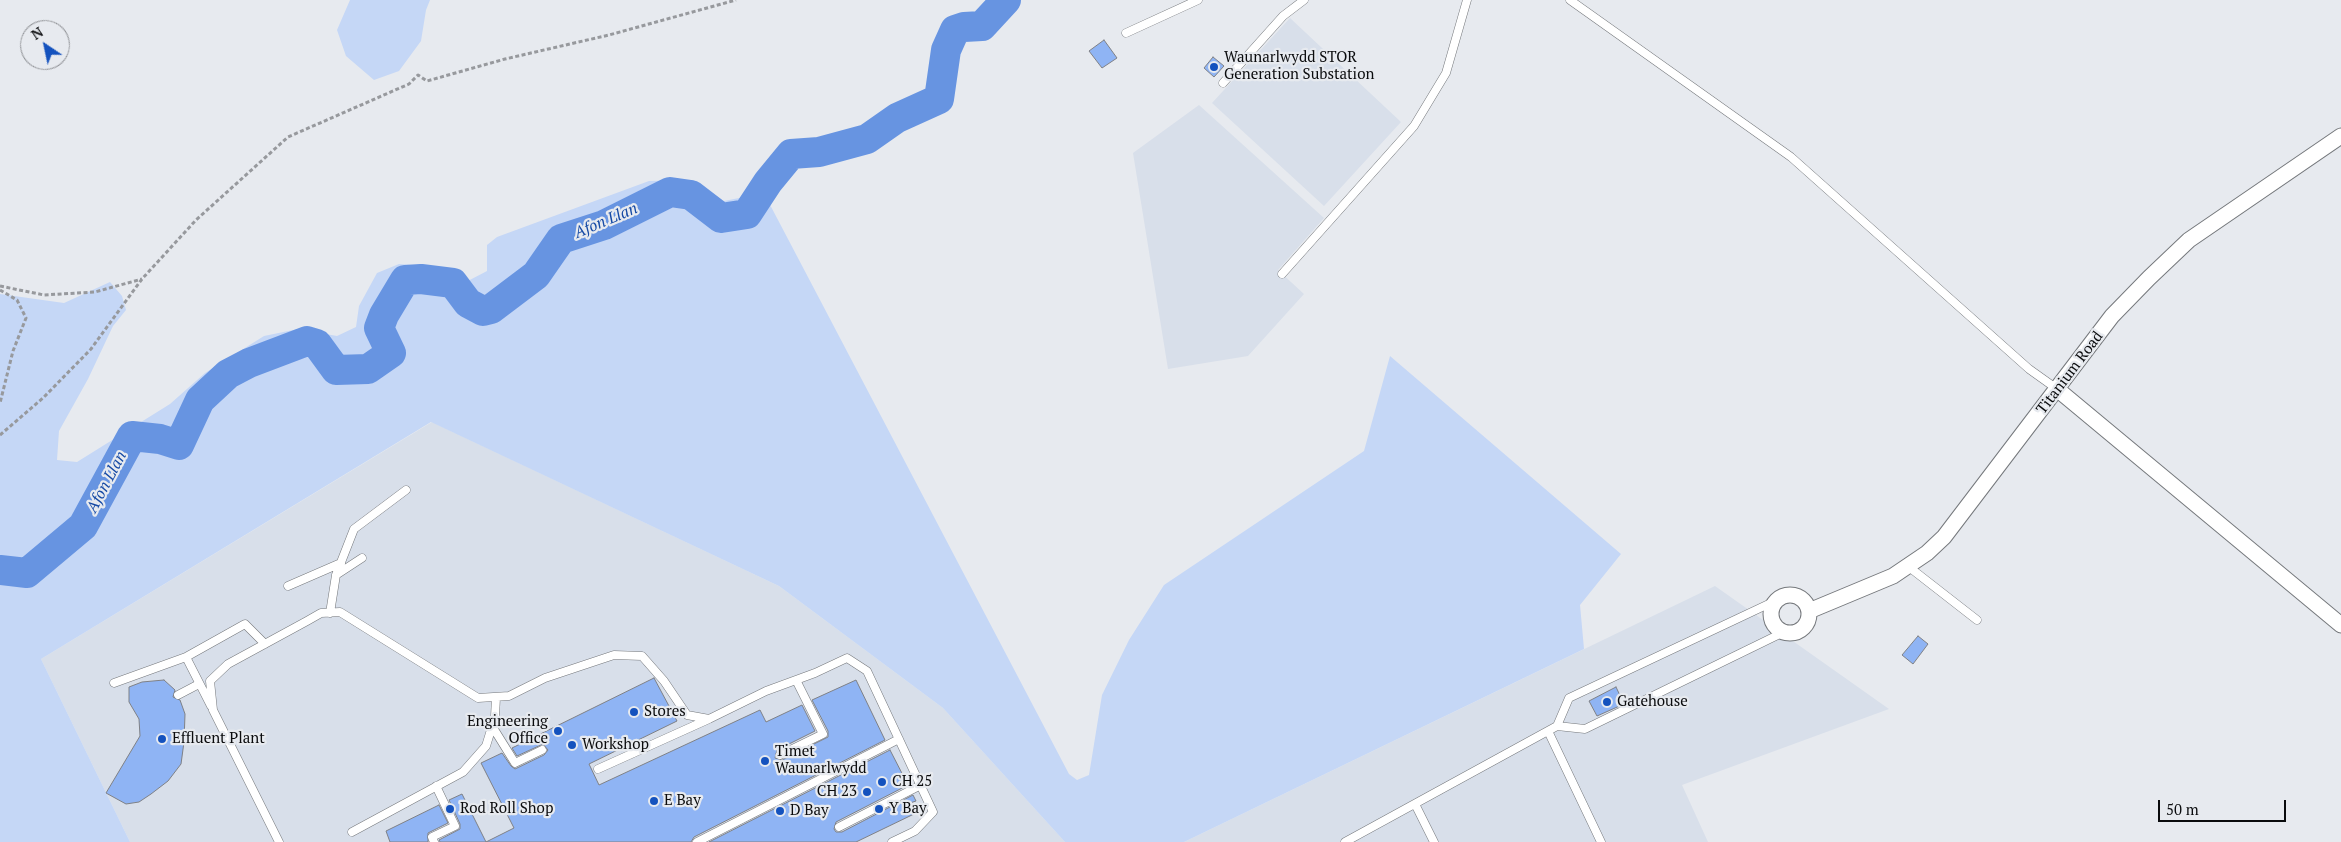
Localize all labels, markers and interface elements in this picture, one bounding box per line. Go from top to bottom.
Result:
north arrow [20,20,70,70]
text: N [27,22,47,44]
place label: Waunarlwydd STOR Generation Substation [1224,49,1374,84]
marker: Waunarlwydd STOR Generation Substation [1208,61,1220,73]
water label: Afon Llan [571,199,641,243]
street label: Titanium Road [2033,328,2107,418]
water label: Afon Llan [83,448,131,516]
place label: Gatehouse [1617,693,1688,711]
marker: Gatehouse [1601,696,1613,708]
place label: Stores [644,703,686,721]
marker: Stores [628,706,640,718]
place label: Engineering Office [467,713,548,748]
marker: Engineering Office [552,725,564,737]
place label: Effluent Plant [172,730,265,748]
marker: Effluent Plant [156,733,168,745]
place label: Workshop [582,736,649,754]
marker: Workshop [566,739,578,751]
place label: Timet Waunarlwydd [775,743,867,778]
marker: Timet Waunarlwydd [759,755,771,767]
place label: CH 25 [892,773,932,791]
marker: CH 25 [876,776,888,788]
place label: CH 23 [817,783,857,801]
marker: CH 23 [861,786,873,798]
scale bar [2161,790,2288,822]
place label: E Bay [664,792,701,810]
marker: E Bay [648,795,660,807]
text: 50 m [2166,799,2199,819]
place label: Rod Roll Shop [460,800,553,818]
place label: Y Bay [889,800,927,818]
place label: D Bay [790,802,829,820]
marker: Rod Roll Shop [444,803,456,815]
marker: Y Bay [873,803,885,815]
marker: D Bay [774,805,786,817]

